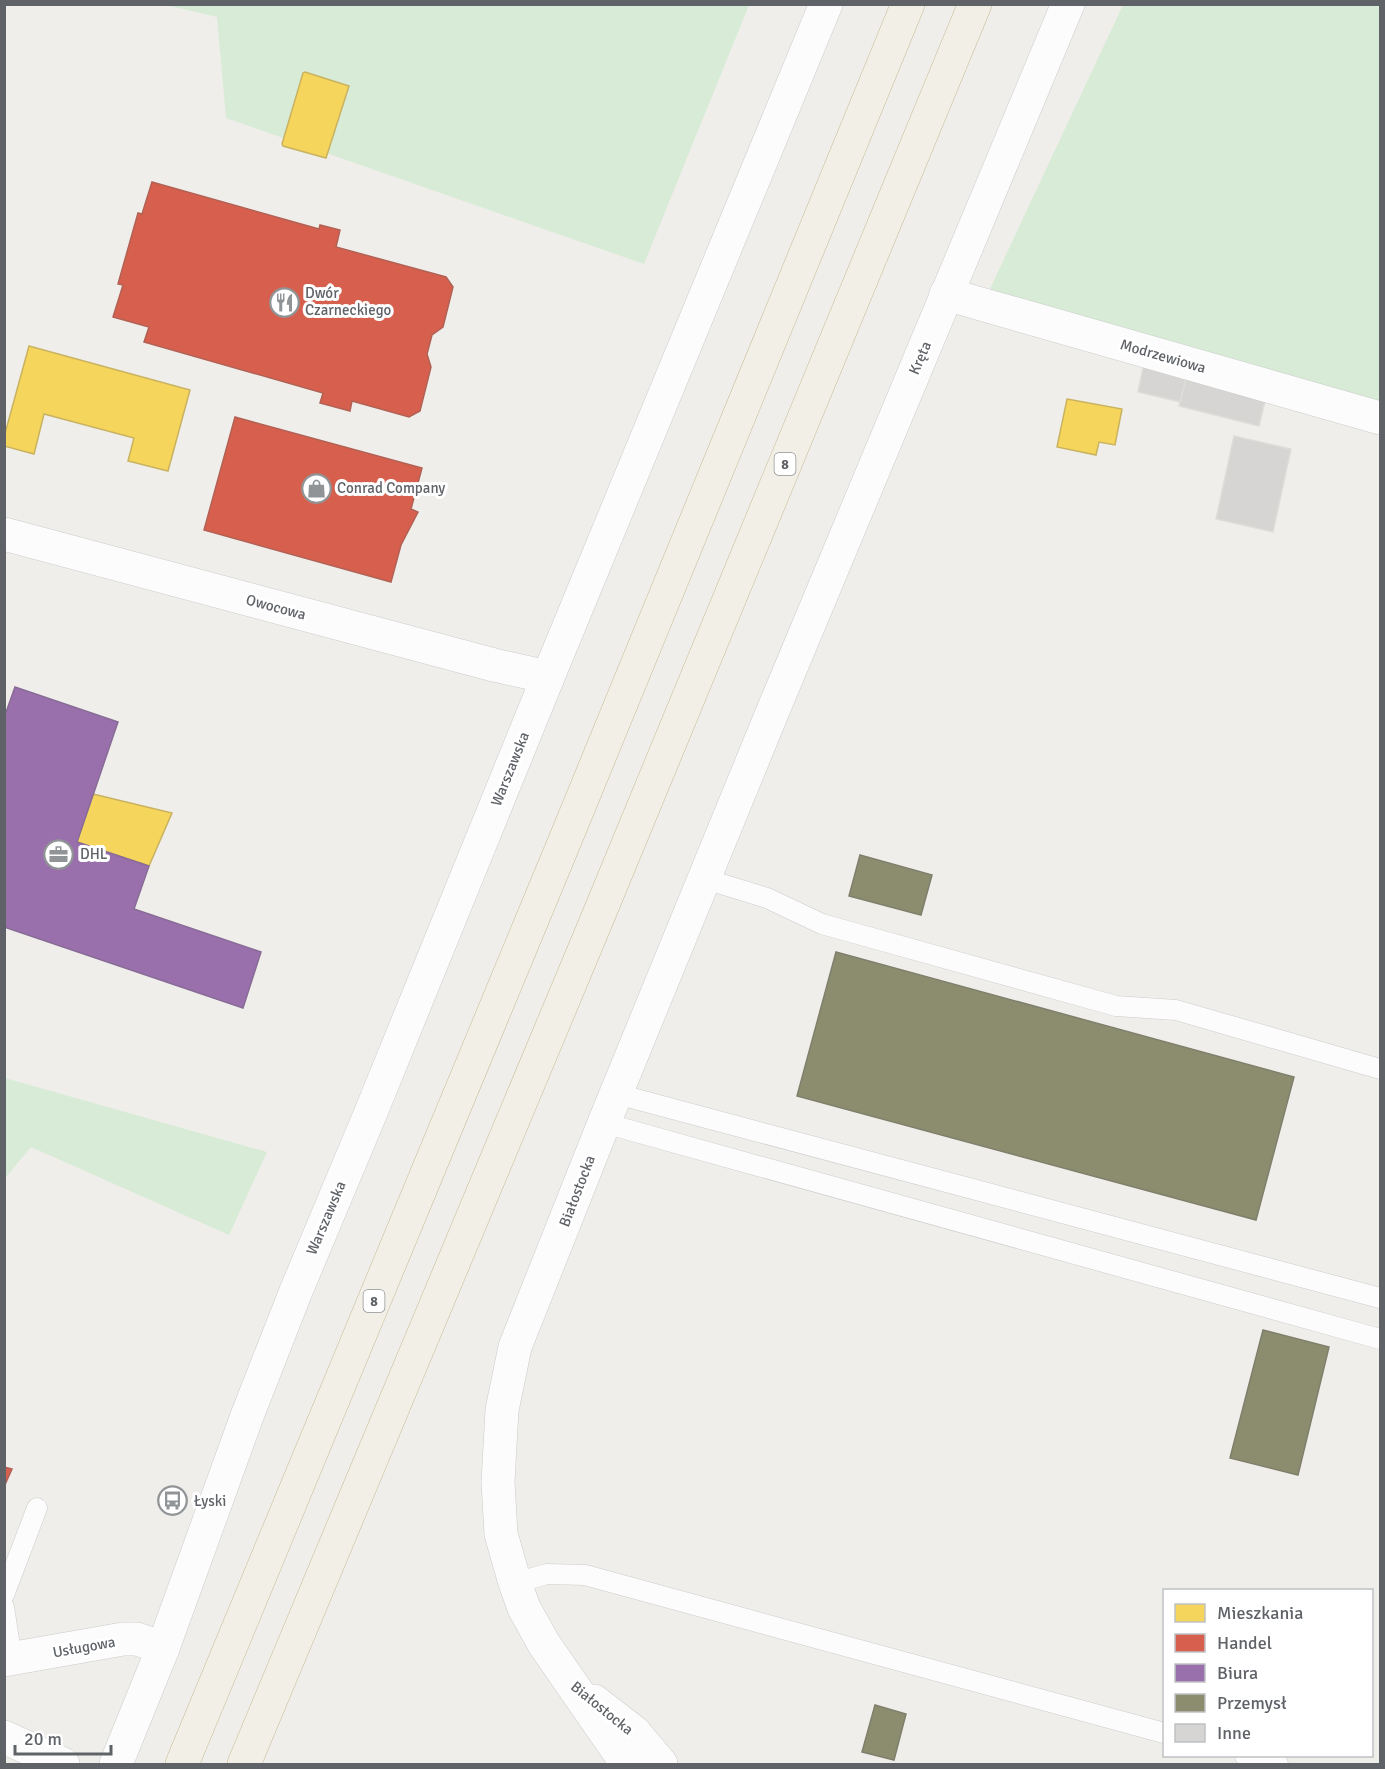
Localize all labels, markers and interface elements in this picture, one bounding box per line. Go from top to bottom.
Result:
place label: Dwór Czarneckiego [305,284,392,319]
restaurant icon: Dwór Czarneckiego [268,286,300,318]
street label: Modrzewiowa [1118,335,1208,377]
street label: Kręta [905,339,935,377]
road number: 8 [774,453,796,475]
shop icon: Conrad Company [300,472,332,504]
place label: Conrad Company [337,479,445,497]
street label: Owocowa [244,590,308,624]
street label: Warszawska [487,729,533,809]
office icon: DHL [43,838,75,870]
place label: DHL [80,845,108,863]
street label: Białostocka [555,1153,599,1229]
street label: Warszawska [302,1178,350,1258]
road number: 8 [364,1290,385,1312]
bus stop icon: Łyski [157,1485,189,1517]
place label: Łyski [194,1492,226,1510]
legend [1163,1589,1373,1757]
text: Mieszkania [1217,1602,1303,1624]
text: Handel [1217,1632,1272,1654]
street label: Usługowa [51,1633,117,1661]
text: Biura [1217,1662,1258,1684]
street label: Białostocka [567,1677,637,1739]
text: Przemysł [1217,1692,1287,1714]
scale bar [15,1718,111,1756]
text: Inne [1217,1722,1251,1744]
text: 20 m [24,1728,62,1750]

